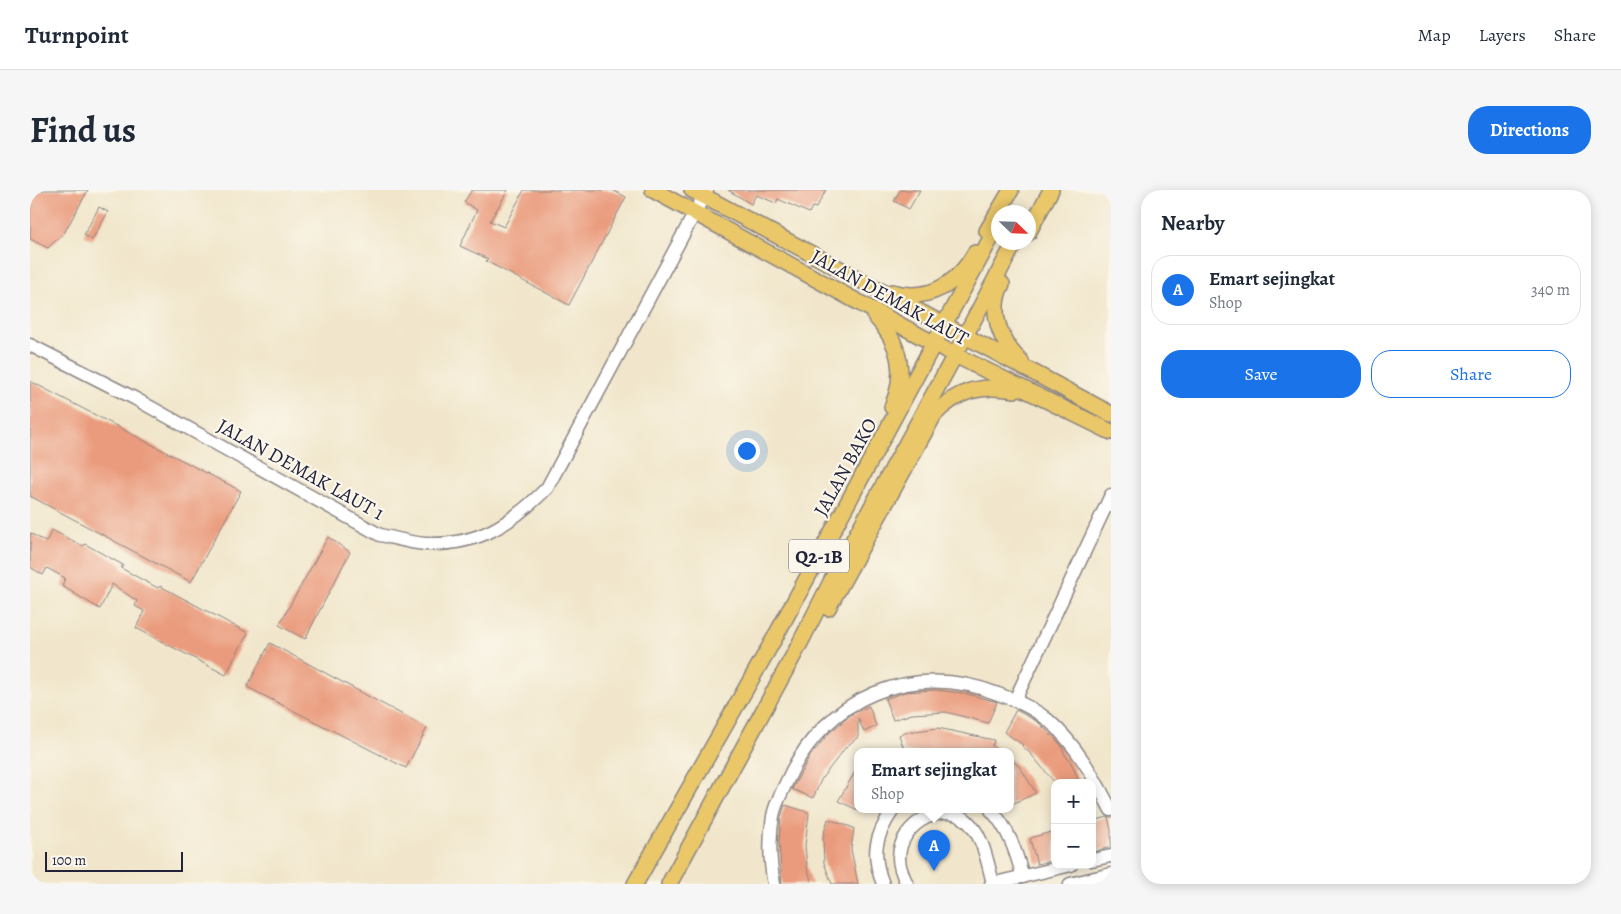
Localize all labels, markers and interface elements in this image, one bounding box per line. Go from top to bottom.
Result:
text: Turnpoint [25,19,129,51]
text: Map [1418,23,1451,47]
text: Layers [1479,23,1526,47]
text: Share [1554,23,1596,47]
text: Find us [30,106,136,154]
button: Directions [1468,106,1591,154]
north arrow [991,205,1036,250]
text: Nearby [1161,209,1224,237]
street label: JALAN DEMAK LAUT [806,243,973,352]
text: Emart sejingkat [1209,266,1335,292]
text: A [1173,279,1183,301]
text: 340 m [1531,279,1570,301]
text: Shop [1209,292,1242,314]
button: Save [1161,350,1361,398]
button: Share [1371,350,1571,398]
street label: JALAN DEMAK LAUT 1 [212,412,389,527]
street label: JALAN BAKO [807,413,884,521]
your location [734,438,760,464]
road number: Q2-1B [789,540,849,572]
popup [854,748,1014,813]
text: Emart sejingkat [871,757,997,783]
map controls [1051,779,1096,869]
button: + [1051,779,1096,824]
text: Shop [871,783,904,805]
button: − [1051,824,1096,869]
pin: A [918,830,950,871]
scale bar [45,849,182,872]
text: 100 m [52,851,86,870]

